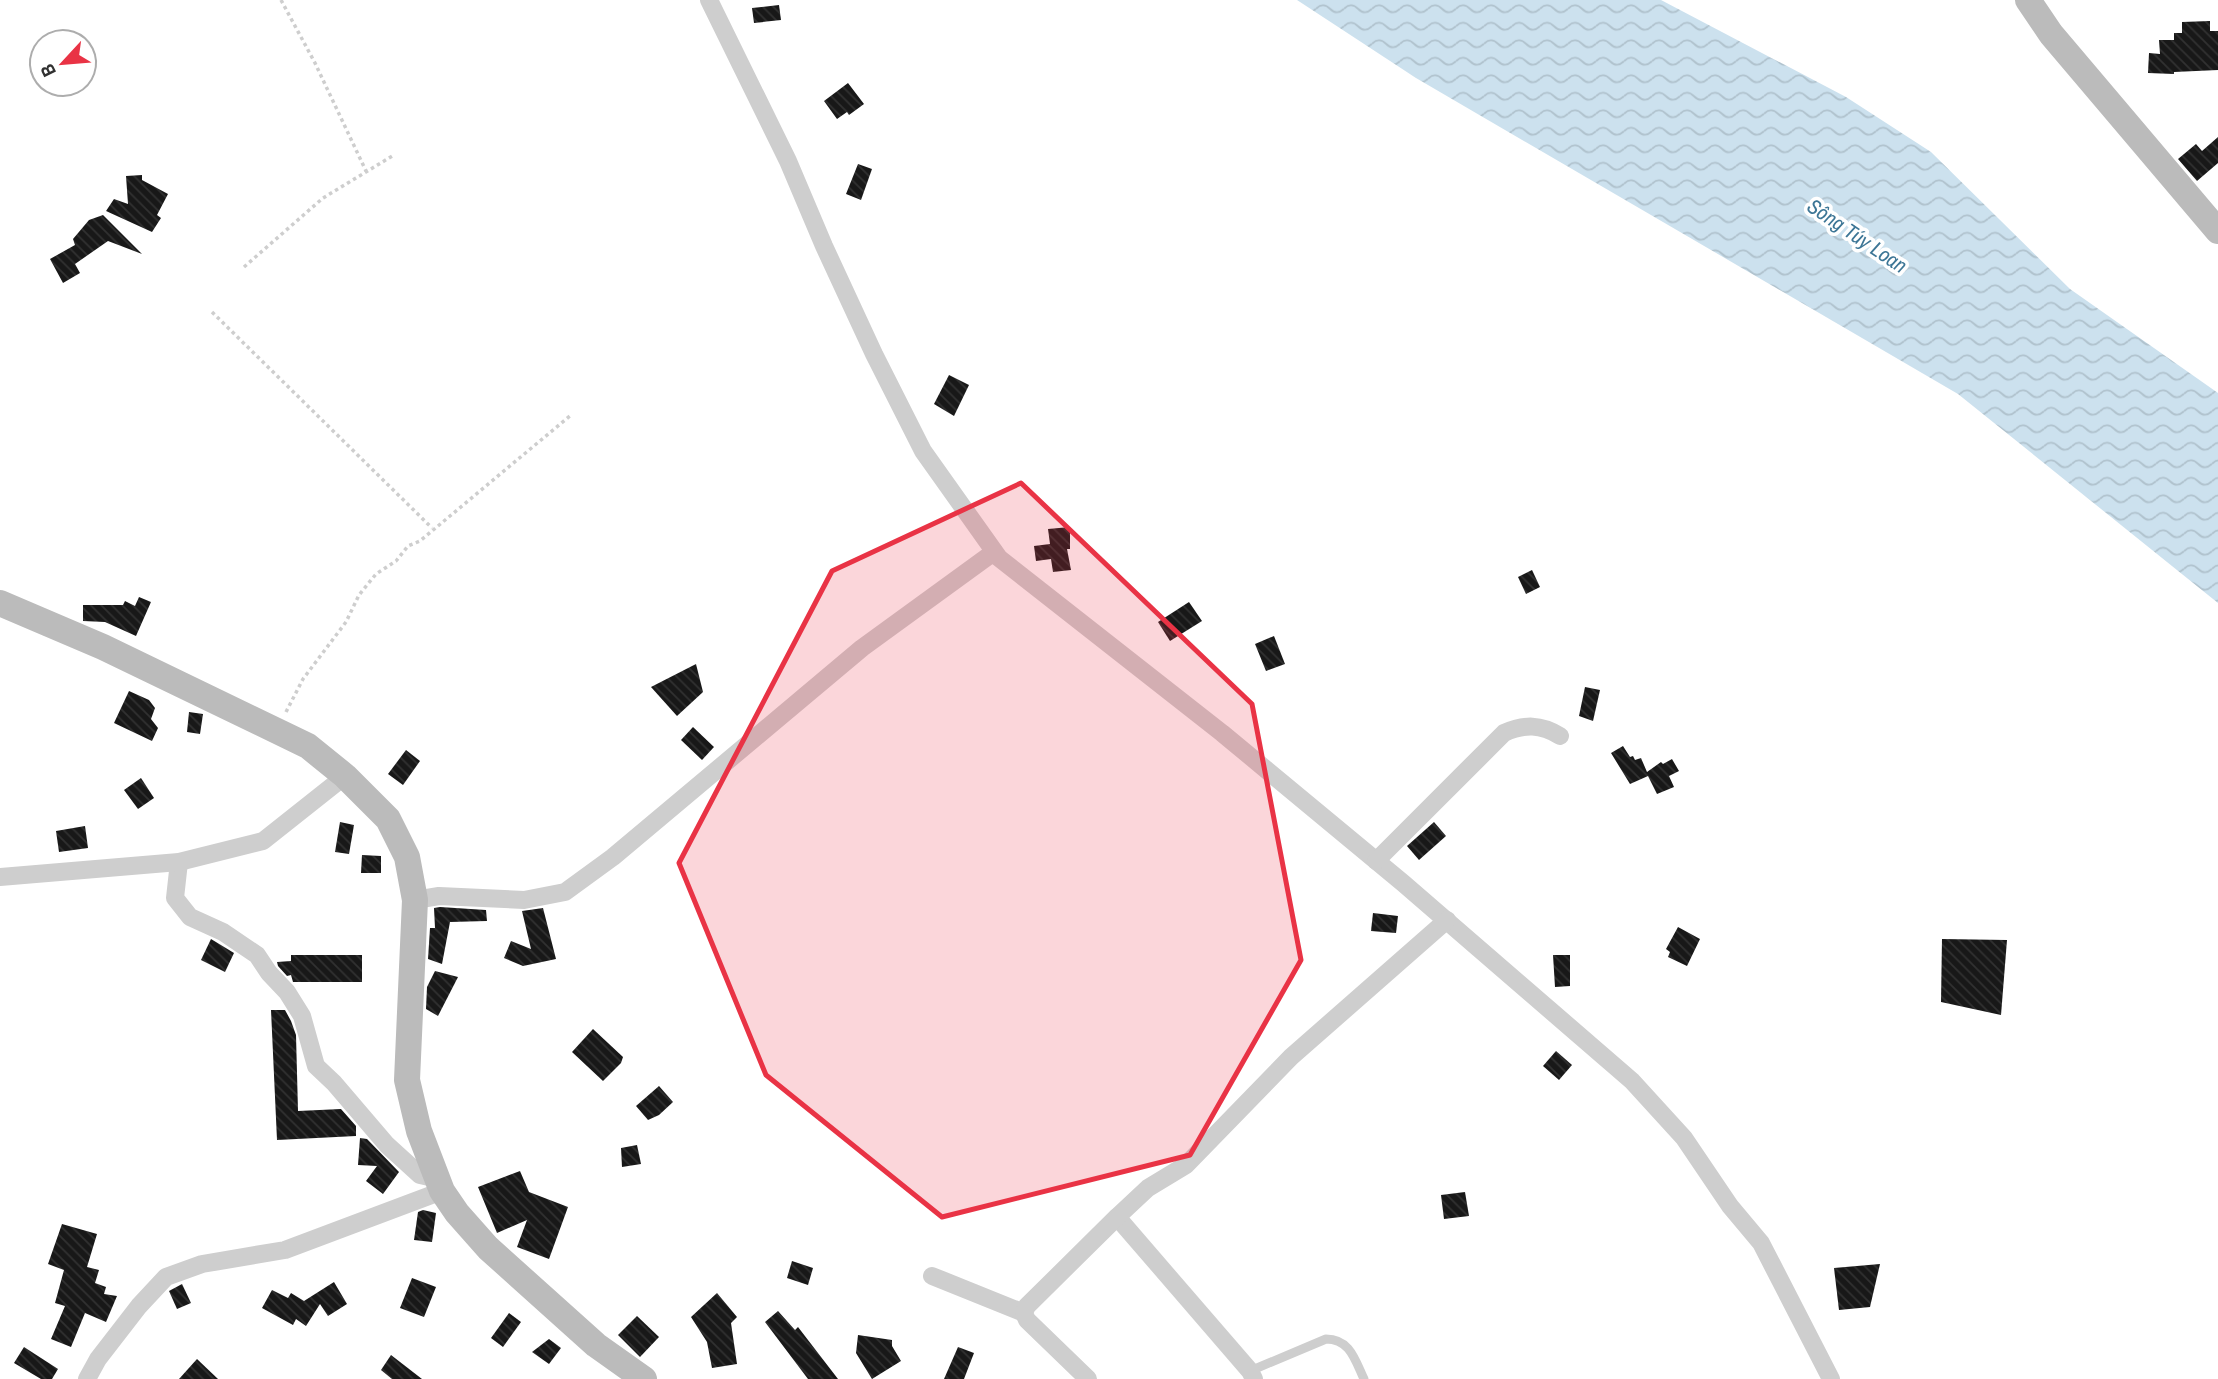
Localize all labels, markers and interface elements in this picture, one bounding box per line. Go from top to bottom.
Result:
north arrow [28,28,98,98]
text: B [34,60,62,81]
water label: Sông Túy Loan [1802,191,1913,280]

